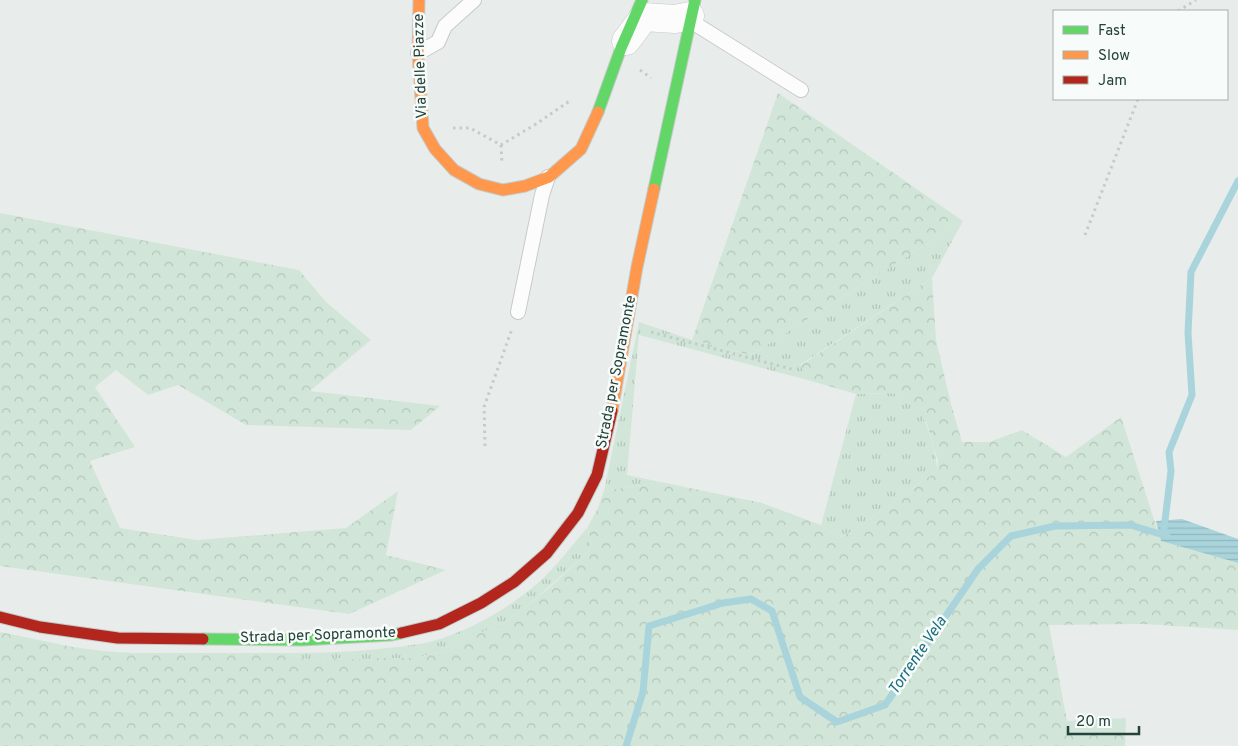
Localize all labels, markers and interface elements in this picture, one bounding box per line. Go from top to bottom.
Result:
legend [1053,10,1228,100]
street label: Via delle Piazze [410,13,432,119]
text: Fast [1098,22,1126,41]
text: Slow [1098,47,1130,66]
text: Jam [1098,72,1127,91]
street label: Strada per Sopramonte [593,294,641,450]
water label: Torrente Vela [884,612,952,699]
street label: Strada per Sopramonte [240,624,396,648]
scale bar [1068,704,1139,736]
text: 20 m [1076,713,1111,732]

